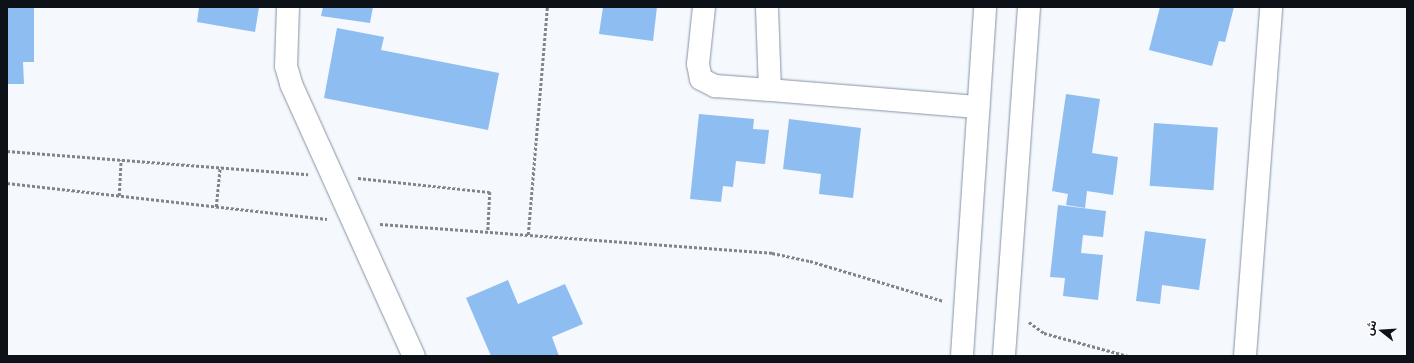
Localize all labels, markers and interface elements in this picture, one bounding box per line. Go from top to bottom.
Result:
north arrow [1362,311,1402,351]
text: ش [1361,318,1380,337]

